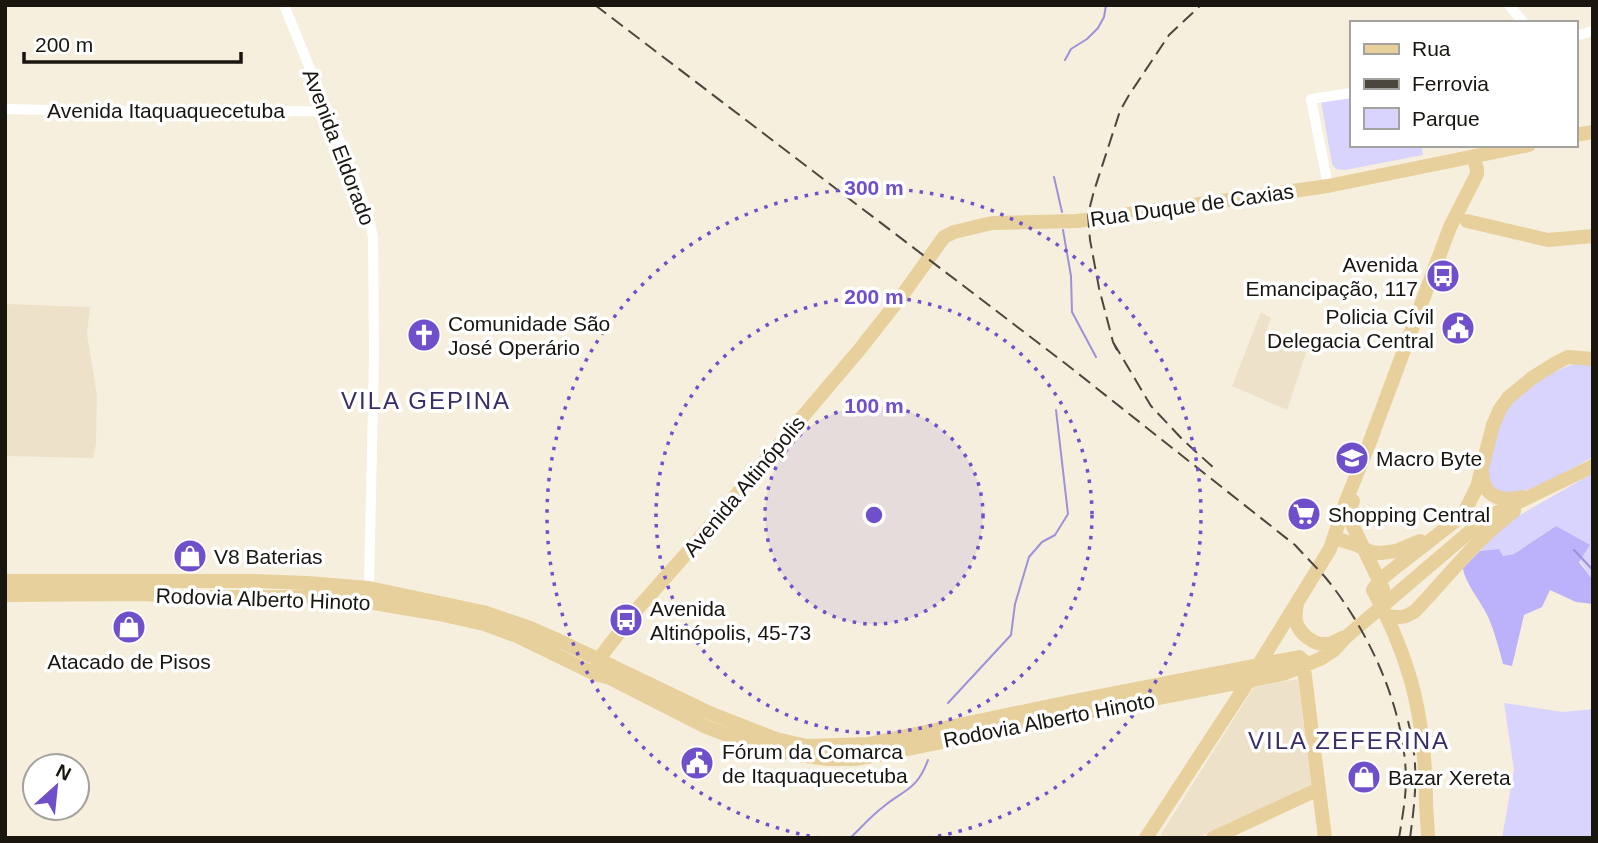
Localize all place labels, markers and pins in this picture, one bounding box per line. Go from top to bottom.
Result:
place label: Avenida Emancipação, 117 [1246,253,1418,300]
bus stop icon: Avenida Emancipação, 117 [1424,257,1462,295]
place label: Policia Cívil Delegacia Central [1267,305,1434,352]
public building icon: Policia Cívil Delegacia Central [1439,309,1477,347]
place label: Comunidade São José Operário [448,312,610,359]
church icon: Comunidade São José Operário [405,316,443,354]
school or university icon: Macro Byte [1333,439,1371,477]
place label: Macro Byte [1376,447,1482,470]
supermarket icon: Shopping Central [1285,495,1323,533]
centre of rings [862,503,886,527]
place label: Shopping Central [1328,503,1490,526]
shop icon: V8 Baterias [171,537,209,575]
place label: V8 Baterias [214,545,323,568]
place label: Avenida Altinópolis, 45-73 [650,597,811,644]
bus stop icon: Avenida Altinópolis, 45-73 [607,601,645,639]
shop icon: Atacado de Pisos [110,608,148,646]
place label: Atacado de Pisos [47,650,211,673]
place label: Fórum da Comarca de Itaquaquecetuba [722,740,908,787]
public building icon: Fórum da Comarca de Itaquaquecetuba [678,744,716,782]
shop icon: Bazar Xereta [1345,758,1383,796]
place label: Bazar Xereta [1388,766,1511,789]

